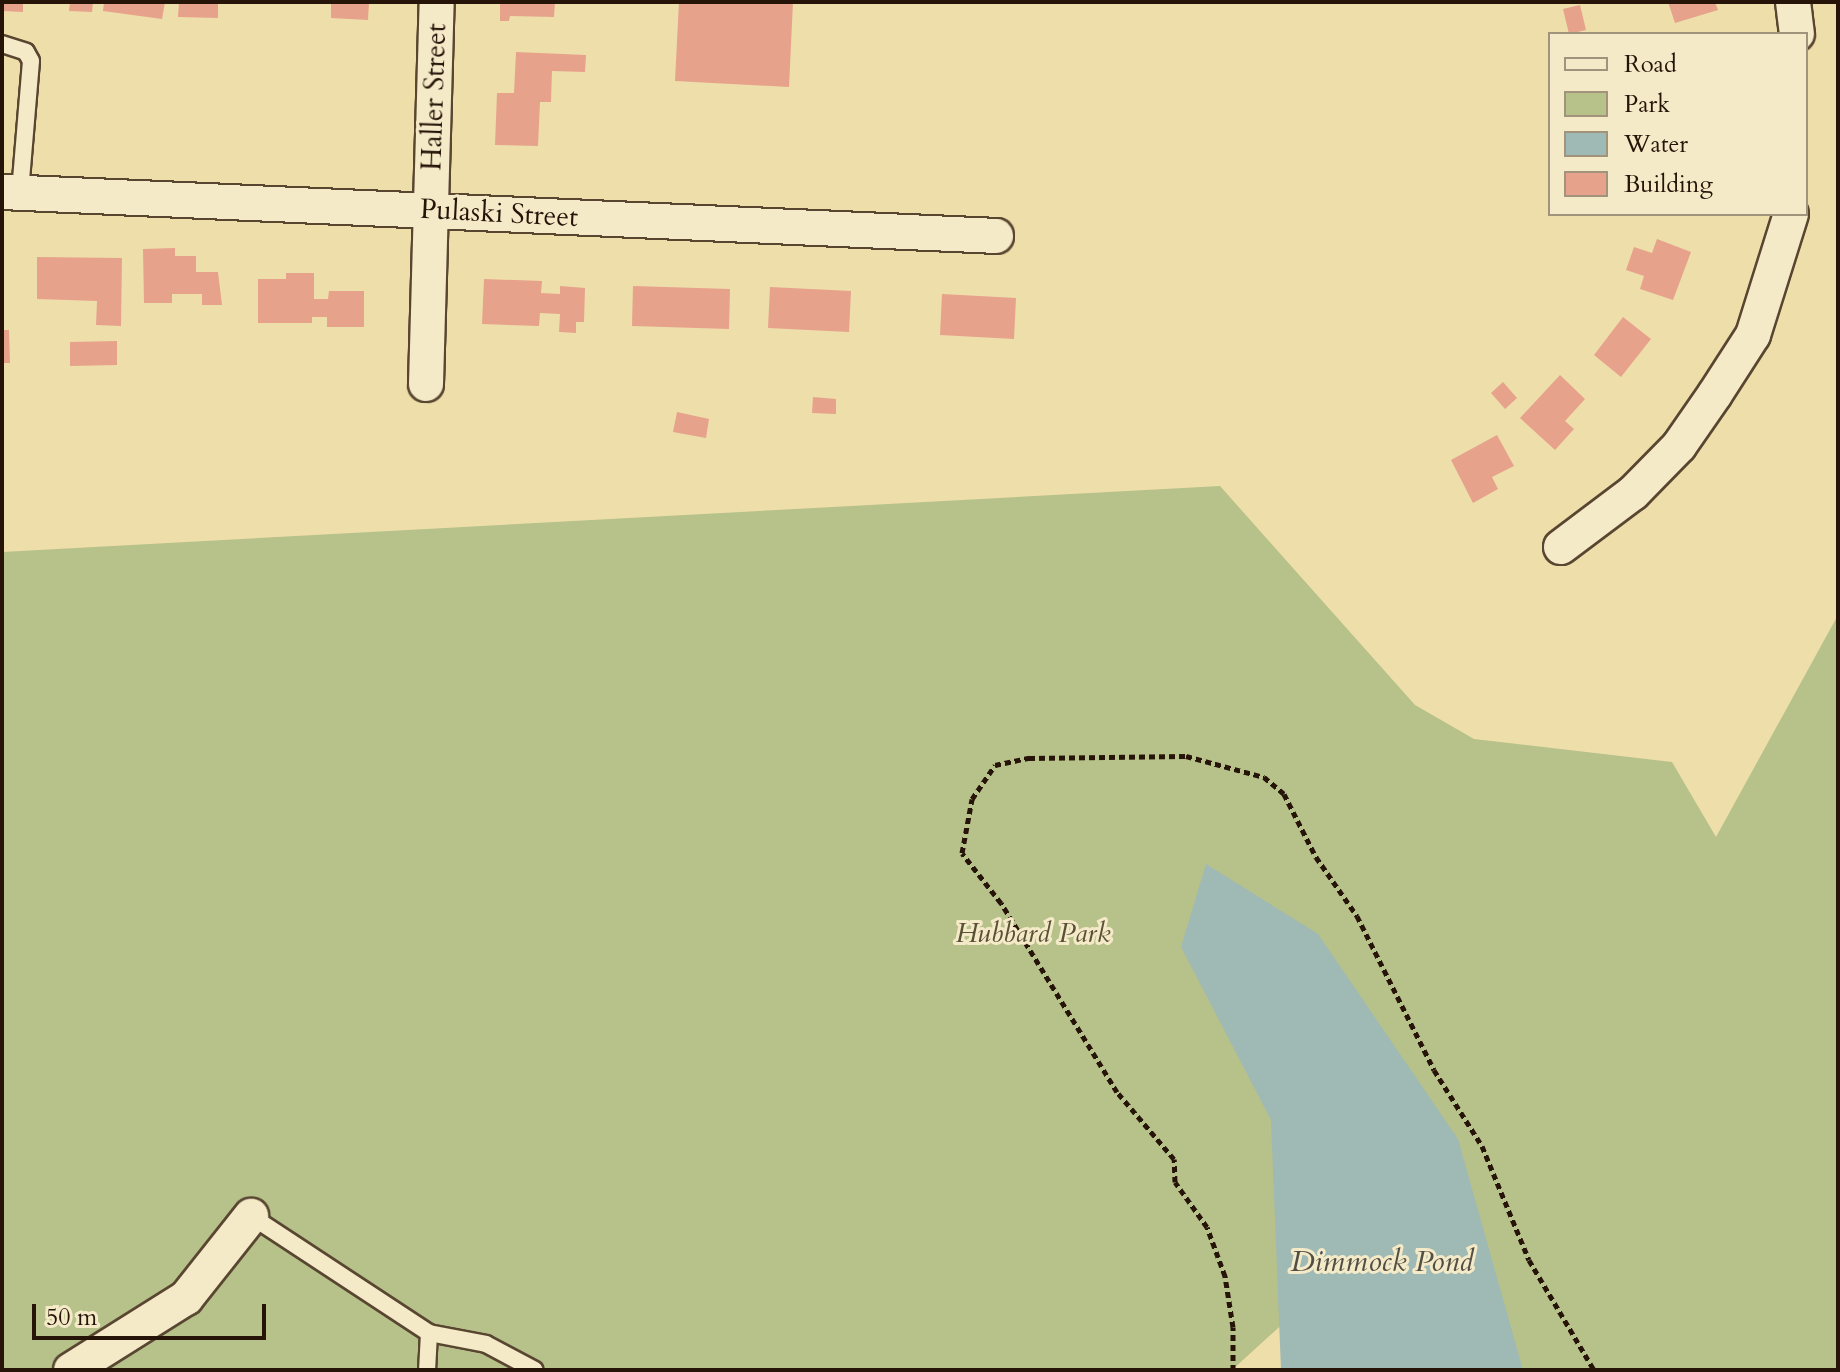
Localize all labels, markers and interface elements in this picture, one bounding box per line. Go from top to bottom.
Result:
street label: Haller Street [415,23,453,171]
legend [1548,32,1808,216]
text: Road [1624,48,1677,81]
text: Park [1624,88,1670,121]
text: Water [1624,128,1688,161]
text: Building [1624,168,1713,201]
street label: Pulaski Street [419,192,579,234]
park label: Hubbard Park [955,916,1111,950]
water label: Dimmock Pond [1290,1244,1474,1280]
scale bar [36,1288,270,1338]
text: 50 m [46,1301,97,1334]

